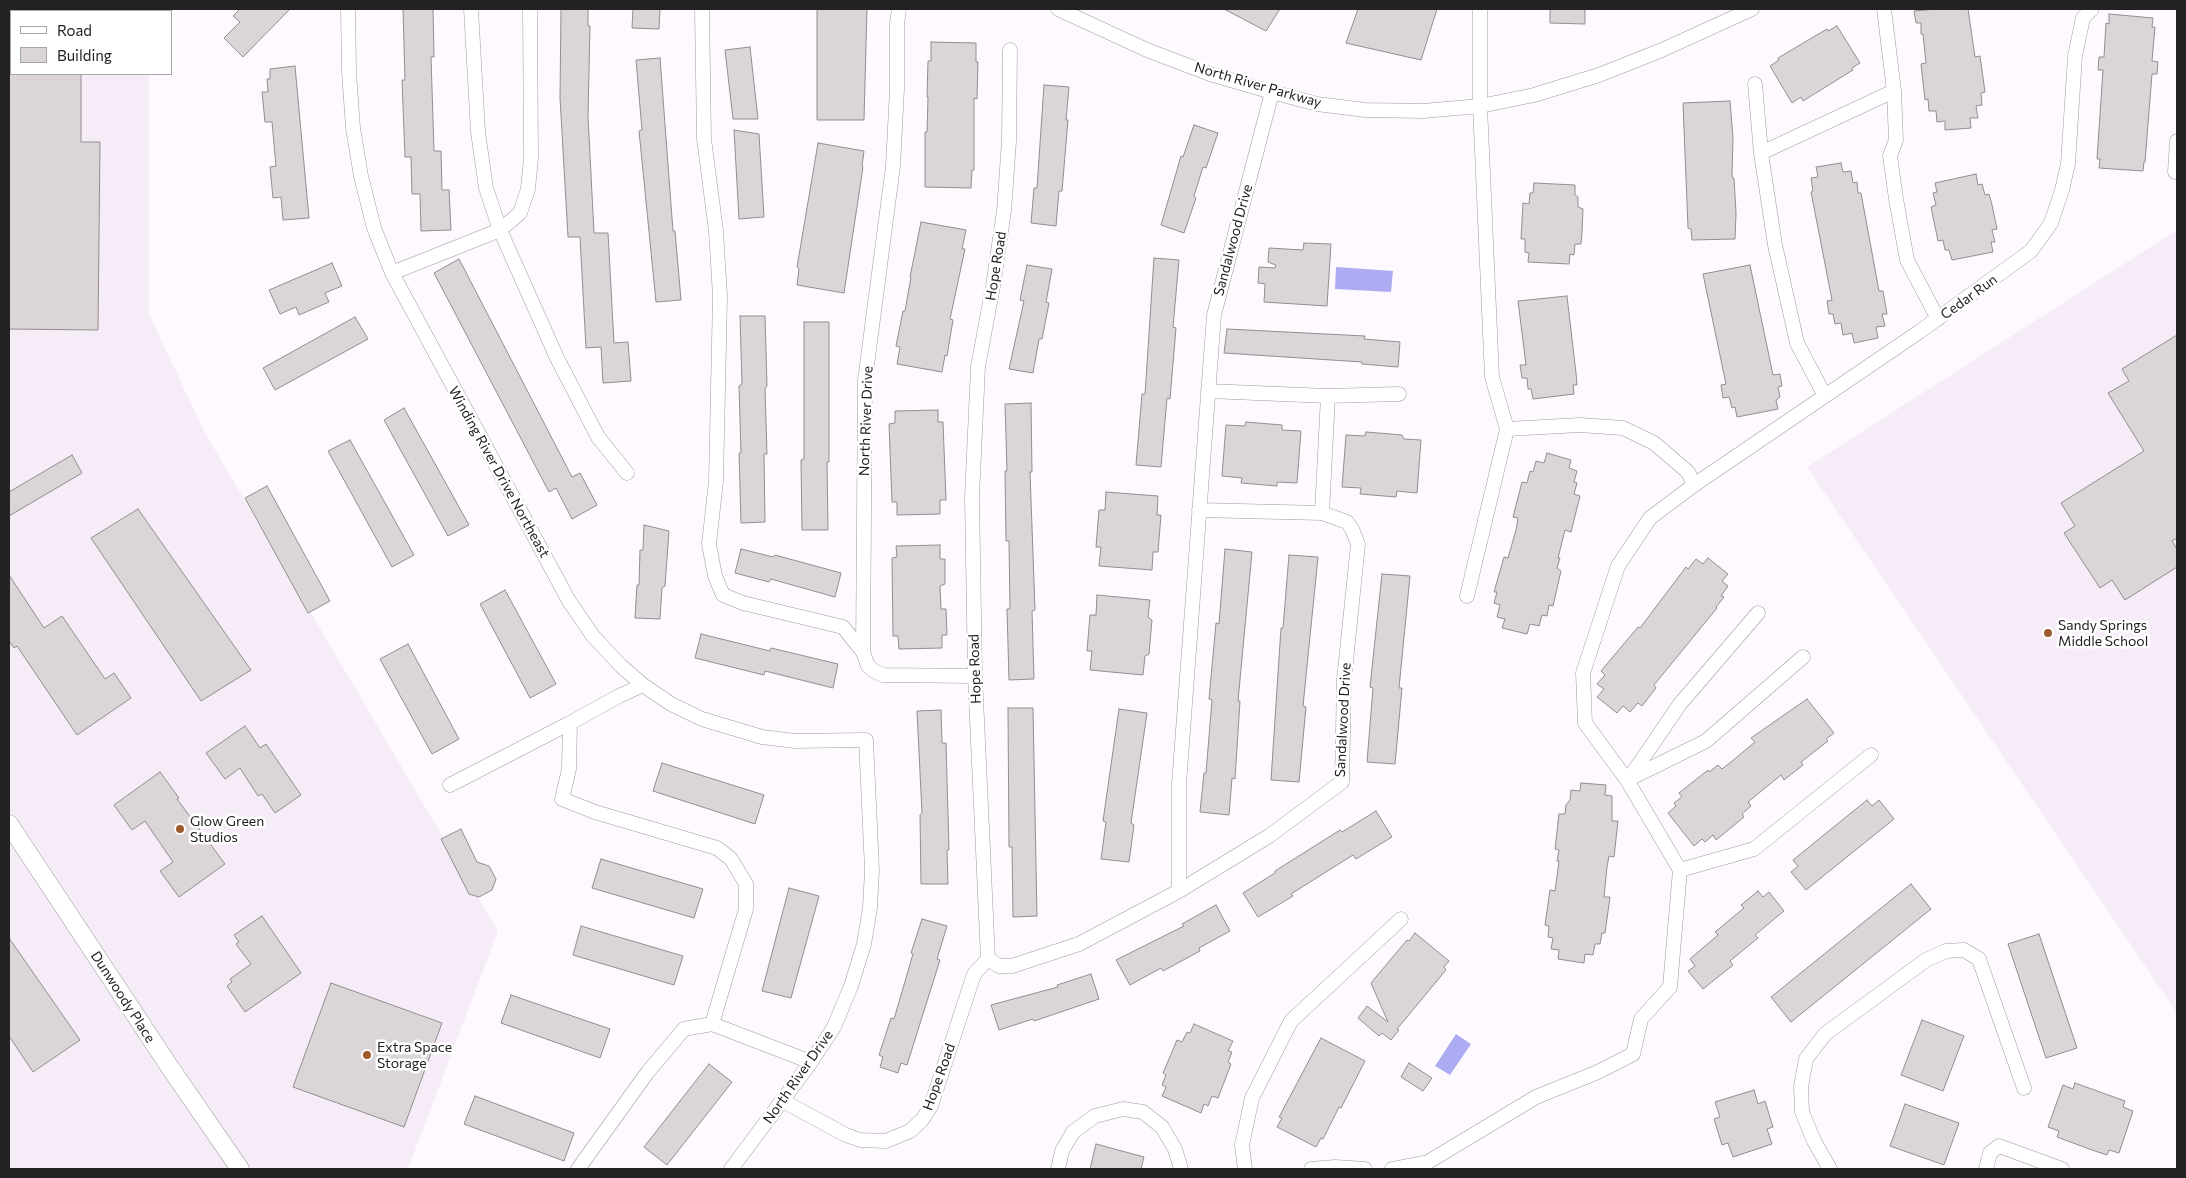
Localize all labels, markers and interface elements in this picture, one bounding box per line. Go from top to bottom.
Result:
legend [10,10,172,75]
text: Road [57,21,92,39]
text: Building [57,46,112,64]
street label: North River Parkway [1193,59,1323,111]
street label: Sandalwood Drive [1210,182,1256,298]
street label: Hope Road [982,230,1010,302]
street label: Cedar Run [1937,271,2001,323]
street label: North River Drive [856,366,876,476]
street label: Winding River Drive Northeast [445,384,553,560]
place label: Sandy Springs Middle School [2058,617,2148,650]
marker: Sandy Springs Middle School [2042,627,2054,639]
street label: Hope Road [965,634,985,704]
street label: Sandalwood Drive [1332,662,1354,778]
place label: Glow Green Studios [190,813,264,846]
marker: Glow Green Studios [174,823,186,835]
street label: Dunwoody Place [87,948,159,1046]
street label: North River Drive [759,1027,837,1127]
place label: Extra Space Storage [377,1039,452,1072]
street label: Hope Road [919,1041,959,1113]
marker: Extra Space Storage [361,1049,373,1061]

